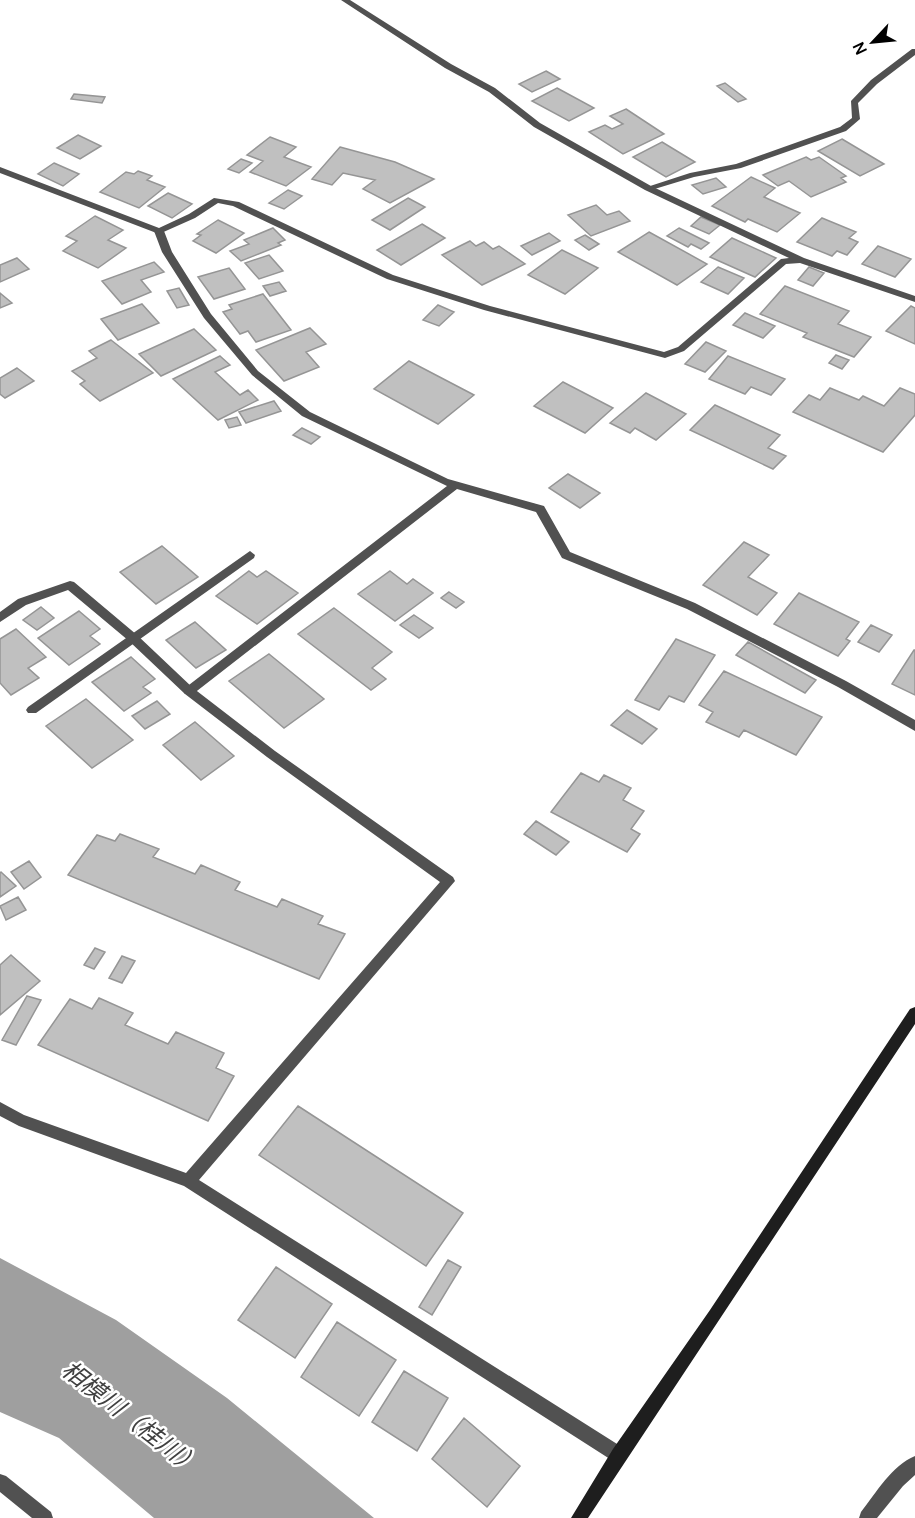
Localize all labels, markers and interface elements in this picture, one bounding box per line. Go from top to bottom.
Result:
north arrow [843,12,903,72]
text: N [847,39,872,59]
water label: 相模川（桂川） [56,1352,208,1482]

